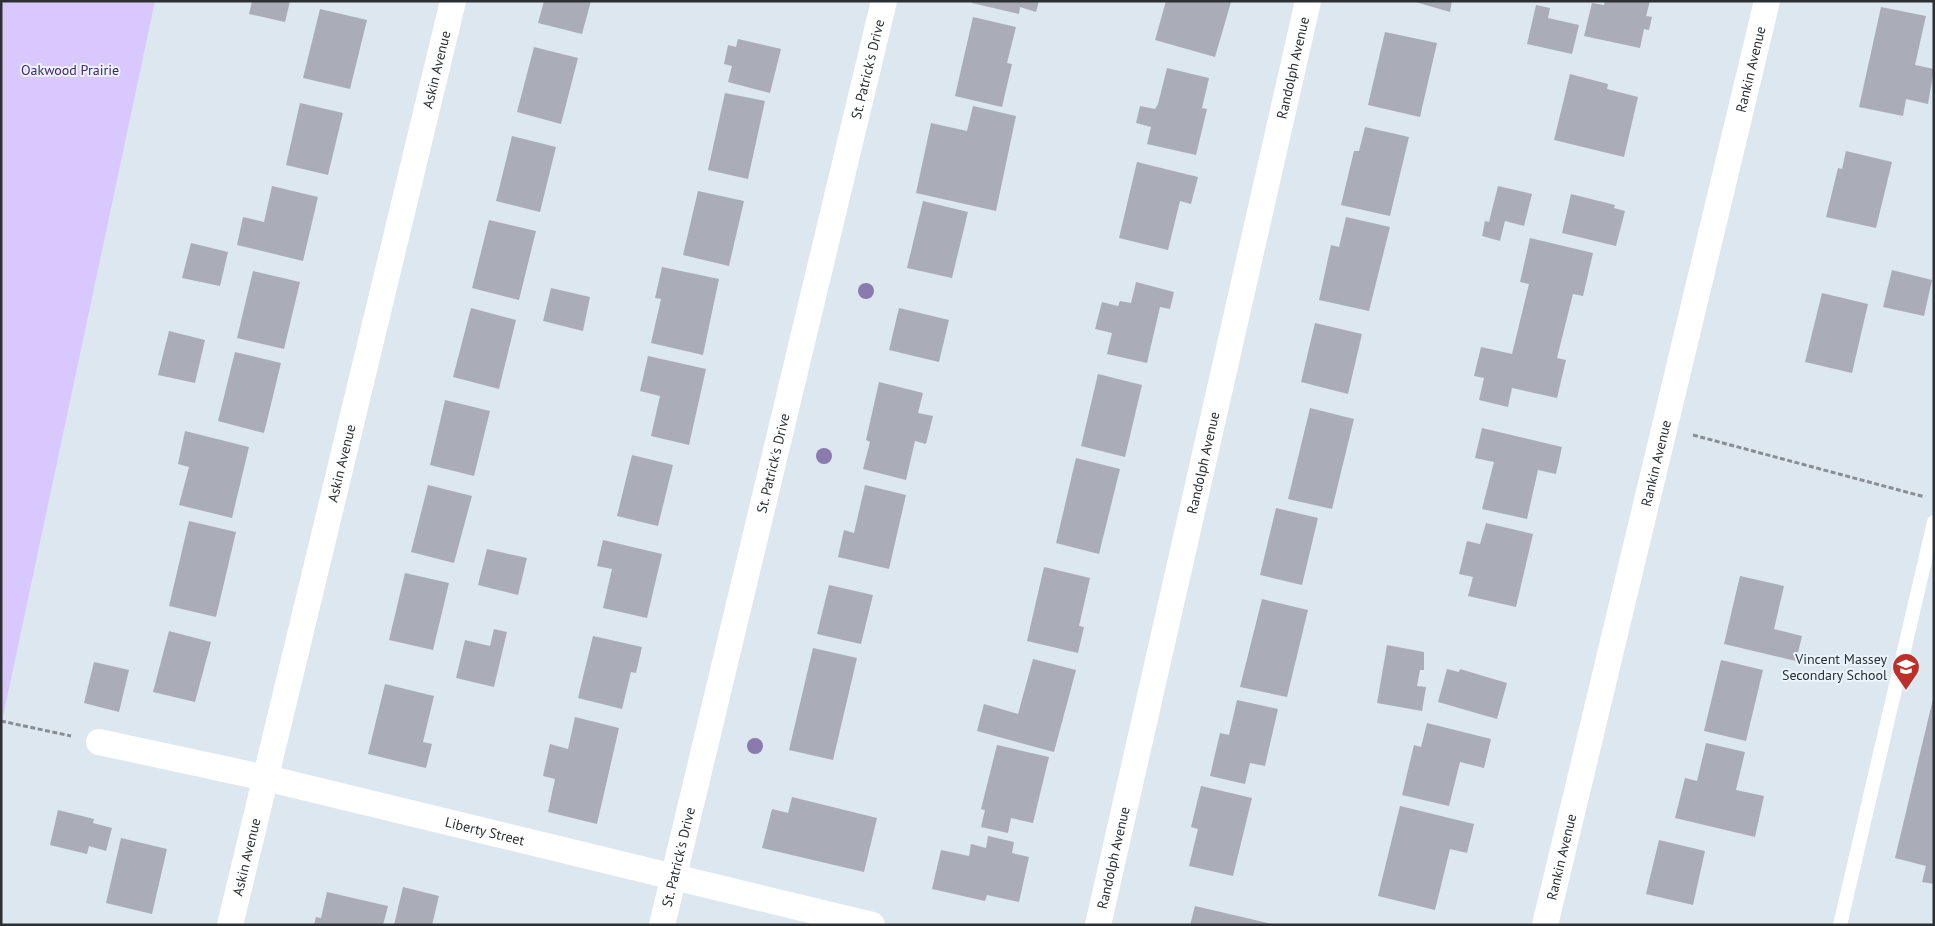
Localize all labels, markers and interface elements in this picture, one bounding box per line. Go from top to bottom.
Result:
street label: Randolph Avenue [1272,15,1313,121]
street label: St. Patrick's Drive [847,18,888,121]
street label: Rankin Avenue [1732,24,1770,114]
street label: Askin Avenue [418,29,455,110]
park label: Oakwood Prairie [21,61,119,79]
street label: Randolph Avenue [1183,410,1223,516]
street label: St. Patrick's Drive [752,411,794,515]
street label: Rankin Avenue [1637,418,1675,508]
street label: Askin Avenue [323,423,359,504]
place label: Vincent Massey Secondary School [1782,650,1887,684]
school or university icon: Vincent Massey Secondary School [1891,652,1921,691]
street label: St. Patrick's Drive [658,805,699,909]
street label: Randolph Avenue [1093,805,1134,911]
street label: Rankin Avenue [1542,812,1580,902]
street label: Liberty Street [443,813,527,849]
street label: Askin Avenue [228,816,264,898]

